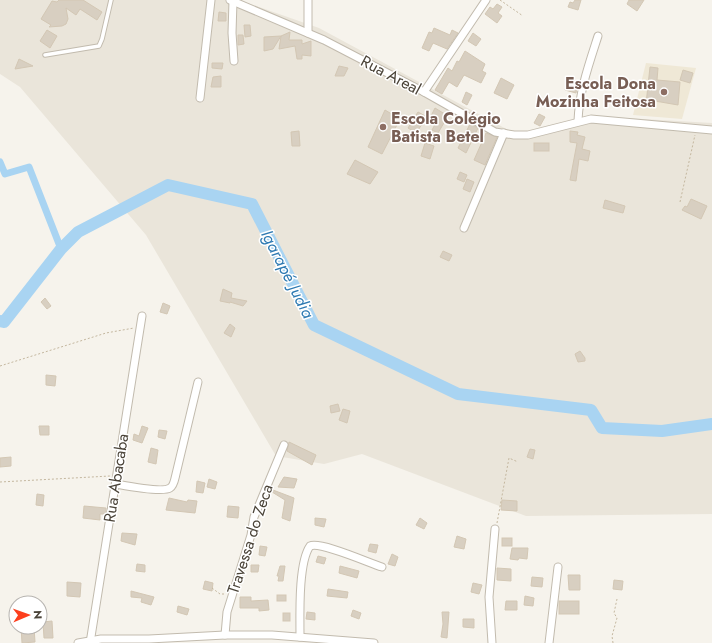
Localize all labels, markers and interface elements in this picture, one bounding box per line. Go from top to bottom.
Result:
street label: Rua Areal [357,50,425,100]
place label: Escola Dona Mozinha Feitosa [536,72,656,113]
marker: Escola Dona Mozinha Feitosa [659,87,669,97]
place label: Escola Colégio Batista Betel [391,107,501,148]
marker: Escola Colégio Batista Betel [378,122,388,132]
water label: Igarapé Judia [255,225,321,323]
street label: Rua Abacaba [98,432,134,524]
street label: Travessa do Zeca [221,481,279,597]
north arrow [8,595,48,635]
text: N [30,610,46,619]

